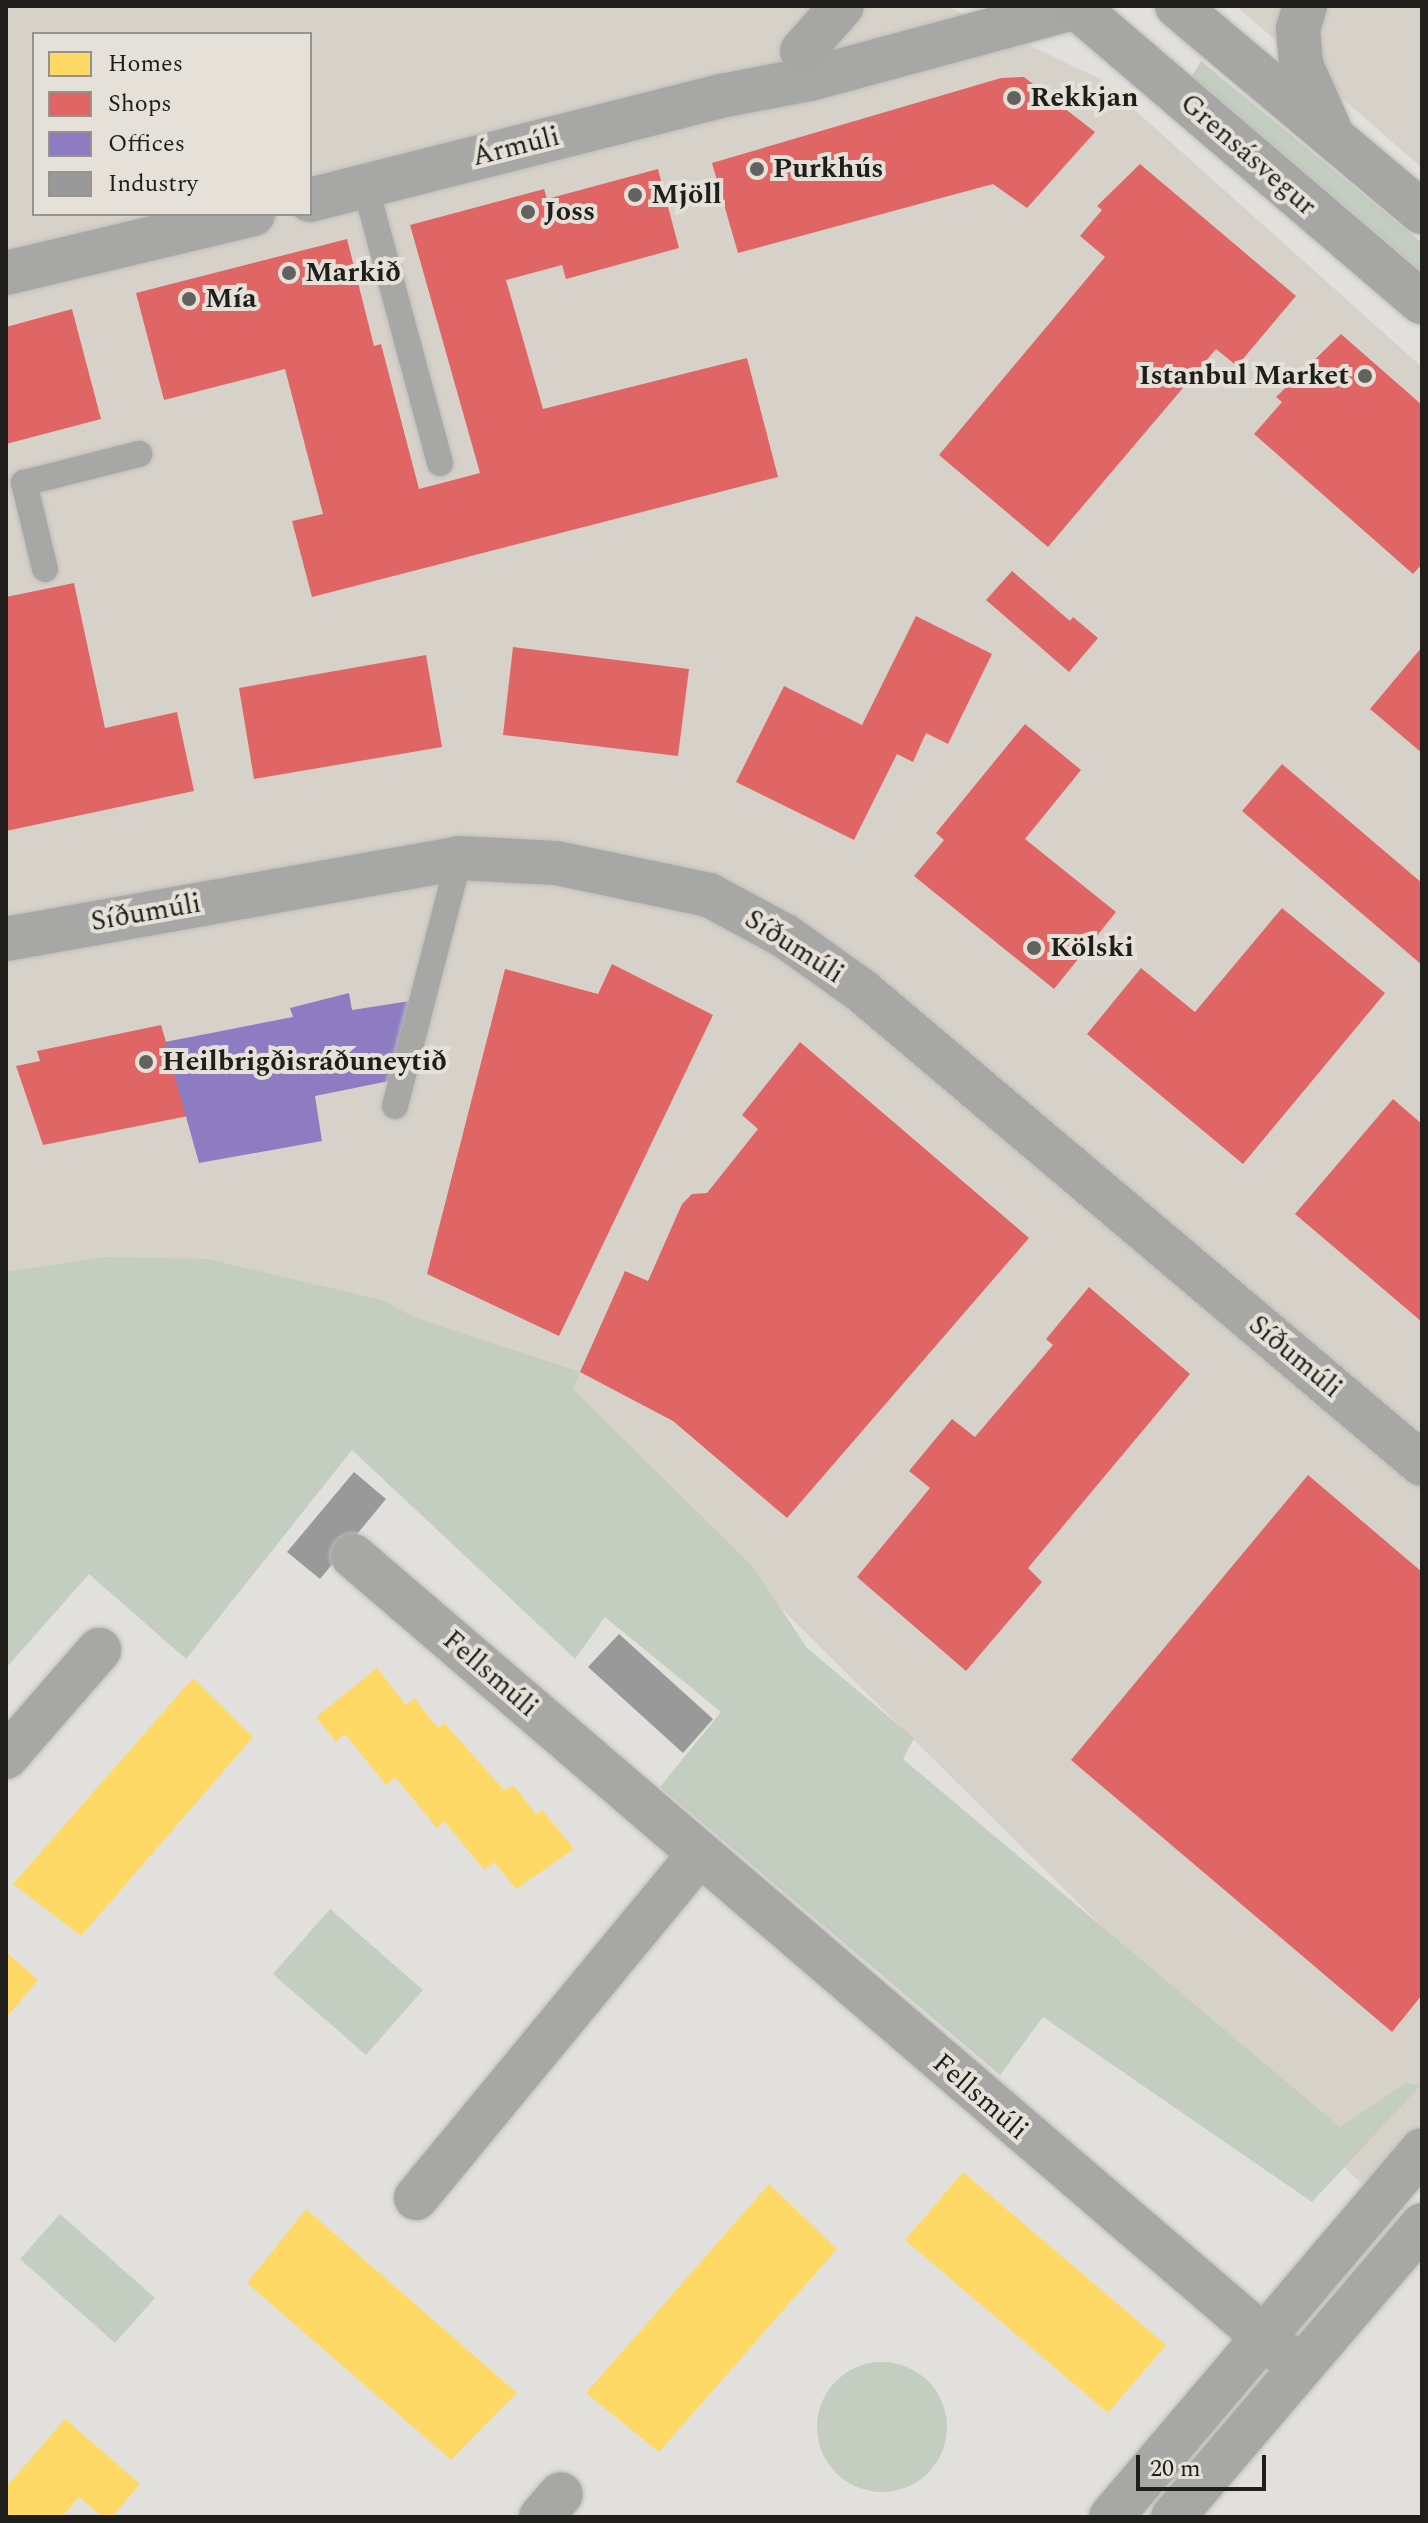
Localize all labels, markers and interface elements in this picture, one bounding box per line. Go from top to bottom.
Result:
legend [32,32,312,216]
text: Homes [108,46,183,82]
place label: Rekkjan [1030,81,1138,115]
text: Shops [108,86,172,122]
street label: Grensásvegur [1173,87,1323,223]
marker: Rekkjan [1005,89,1023,107]
street label: Ármúli [469,120,563,174]
text: Offices [108,126,185,162]
place label: Purkhús [773,152,883,186]
marker: Purkhús [748,160,766,178]
text: Industry [108,166,198,202]
place label: Mjöll [651,178,722,212]
marker: Mjöll [626,186,644,204]
place label: Joss [544,195,595,229]
marker: Joss [519,203,537,221]
place label: Markið [305,256,401,290]
marker: Markið [280,264,298,282]
place label: Mía [205,282,257,316]
marker: Mía [180,290,198,308]
place label: Istanbul Market [1139,359,1349,393]
marker: Istanbul Market [1356,367,1374,385]
street label: Síðumúli [88,887,204,939]
street label: Síðumúli [738,903,850,991]
place label: Kölski [1050,931,1134,965]
marker: Kölski [1025,939,1043,957]
place label: Heilbrigðisráðuneytið [162,1045,447,1079]
marker: Heilbrigðisráðuneytið [137,1053,155,1071]
street label: Síðumúli [1242,1308,1348,1406]
street label: Fellsmúli [435,1624,545,1724]
street label: Fellsmúli [925,2047,1035,2147]
scale bar [1140,2439,1270,2489]
text: 20 m [1150,2451,1201,2487]

